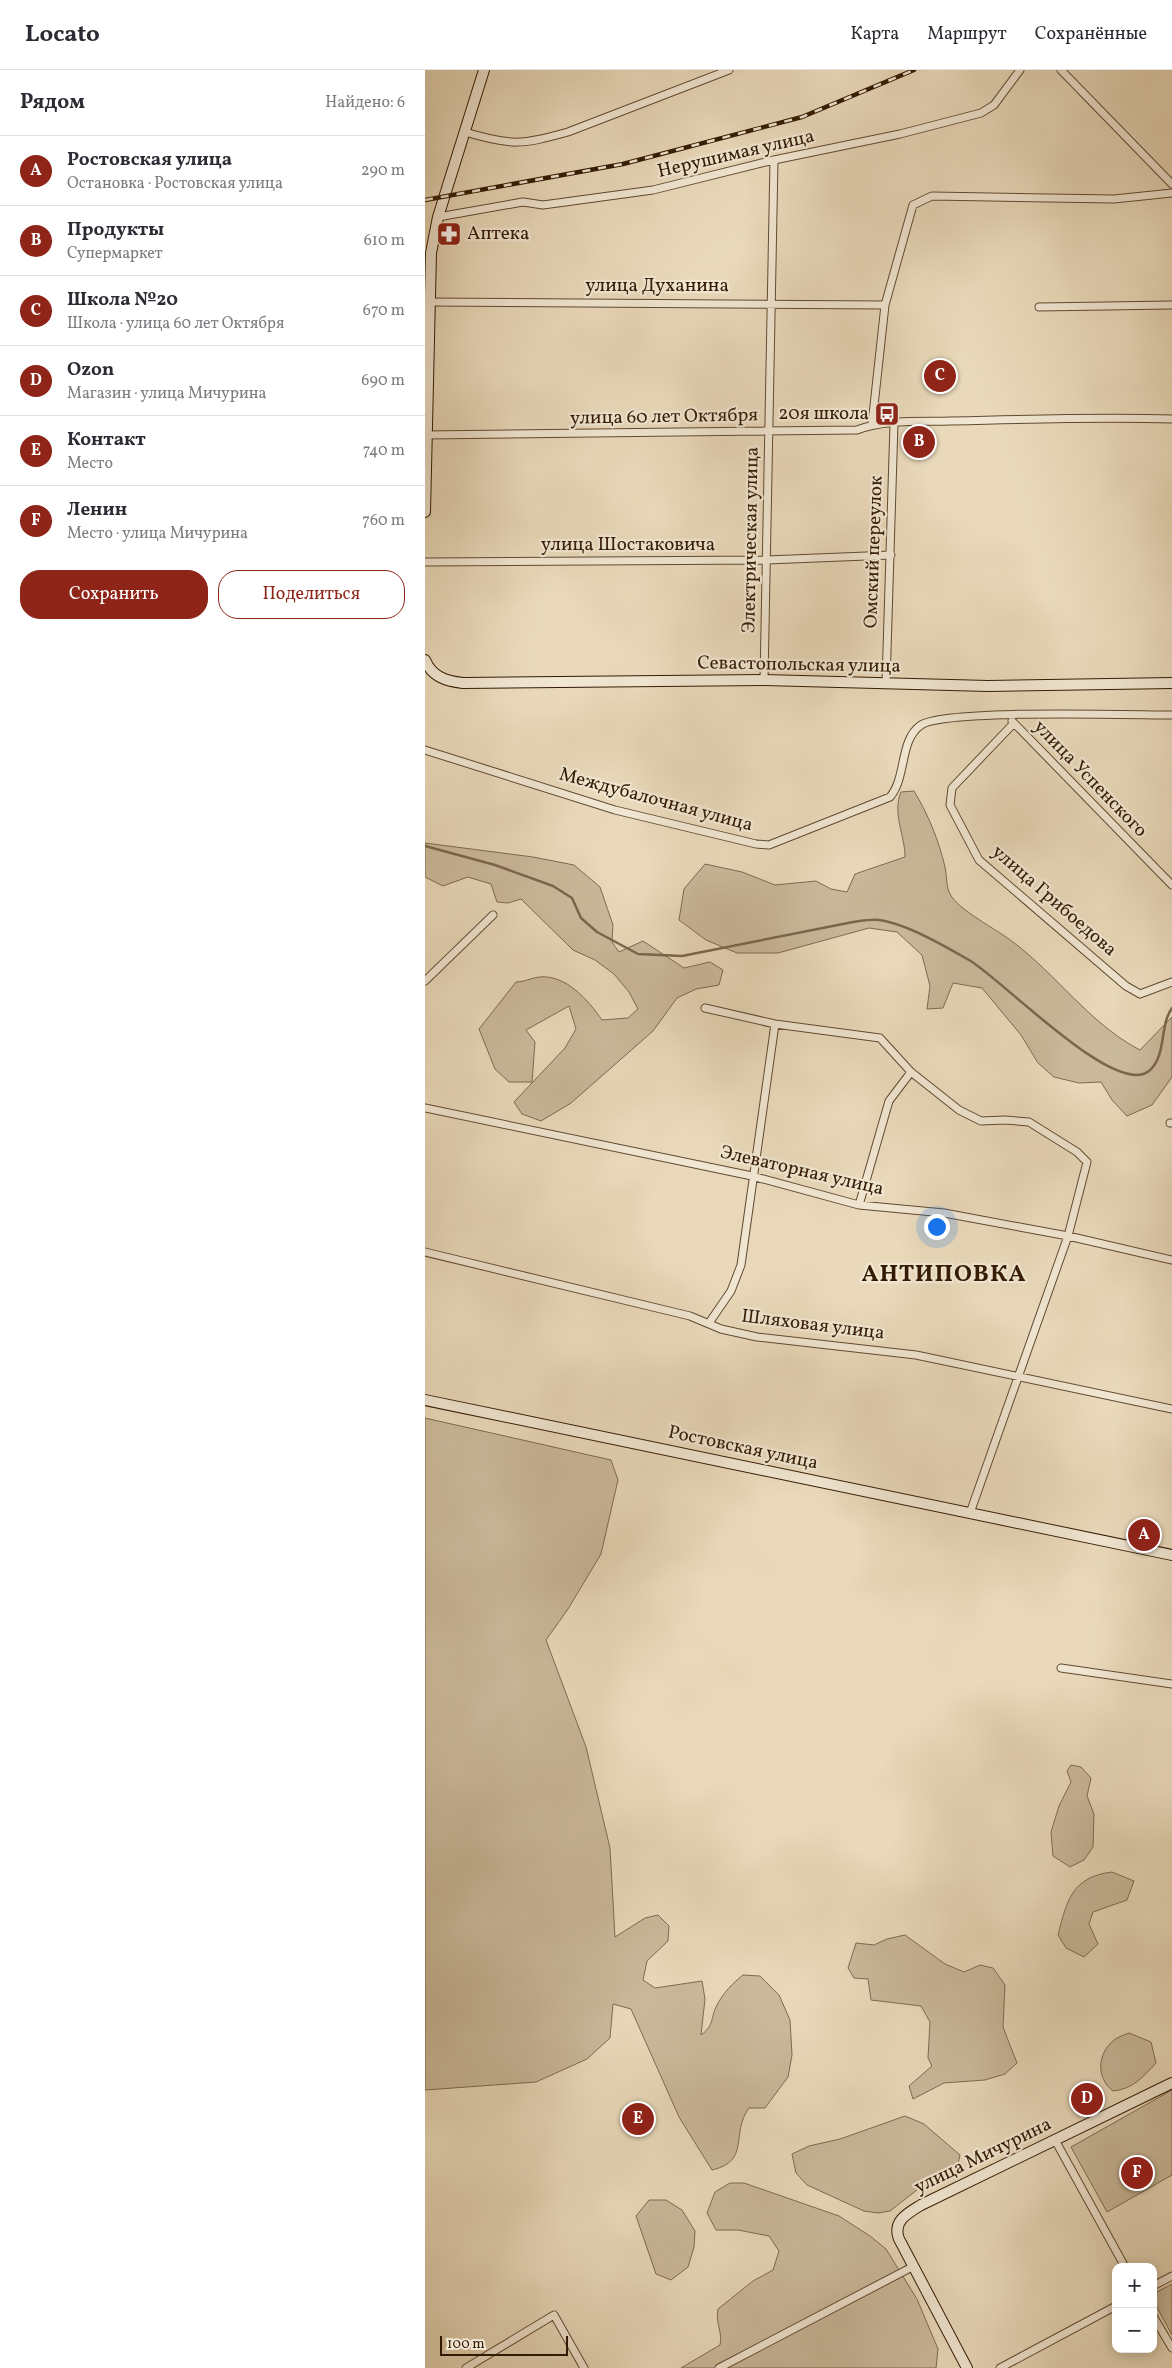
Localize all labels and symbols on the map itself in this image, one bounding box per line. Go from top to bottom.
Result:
street label: Нерушимая улица [655,123,817,185]
pharmacy icon: Аптека [436,221,462,247]
place label: Аптека [467,221,529,247]
street label: улица Духанина [585,273,729,299]
pin: C [924,357,956,395]
place label: 20я школа [778,401,869,427]
bus stop icon: 20я школа [874,401,900,427]
street label: улица 60 лет Октября [570,402,758,432]
pin: B [903,423,935,461]
street label: Электрическая улица [736,447,766,633]
street label: Омский переулок [858,475,890,629]
street label: улица Шостаковича [541,532,715,558]
street label: Севастопольская улица [697,650,901,680]
street label: улица Успенского [1027,715,1153,843]
street label: Междубалочная улица [556,762,756,838]
street label: улица Грибоедова [986,839,1122,963]
street label: Элеваторная улица [718,1140,886,1202]
your location [924,1214,950,1240]
district label: АНТИПОВКА [861,1258,1027,1292]
street label: Шляховая улица [740,1303,886,1347]
street label: Ростовская улица [666,1419,820,1477]
pin: A [1128,1516,1160,1554]
pin: D [1071,2080,1103,2118]
pin: E [622,2100,654,2138]
street label: улица Мичурина [910,2111,1056,2201]
pin: F [1121,2154,1153,2192]
scale bar [440,2333,567,2356]

